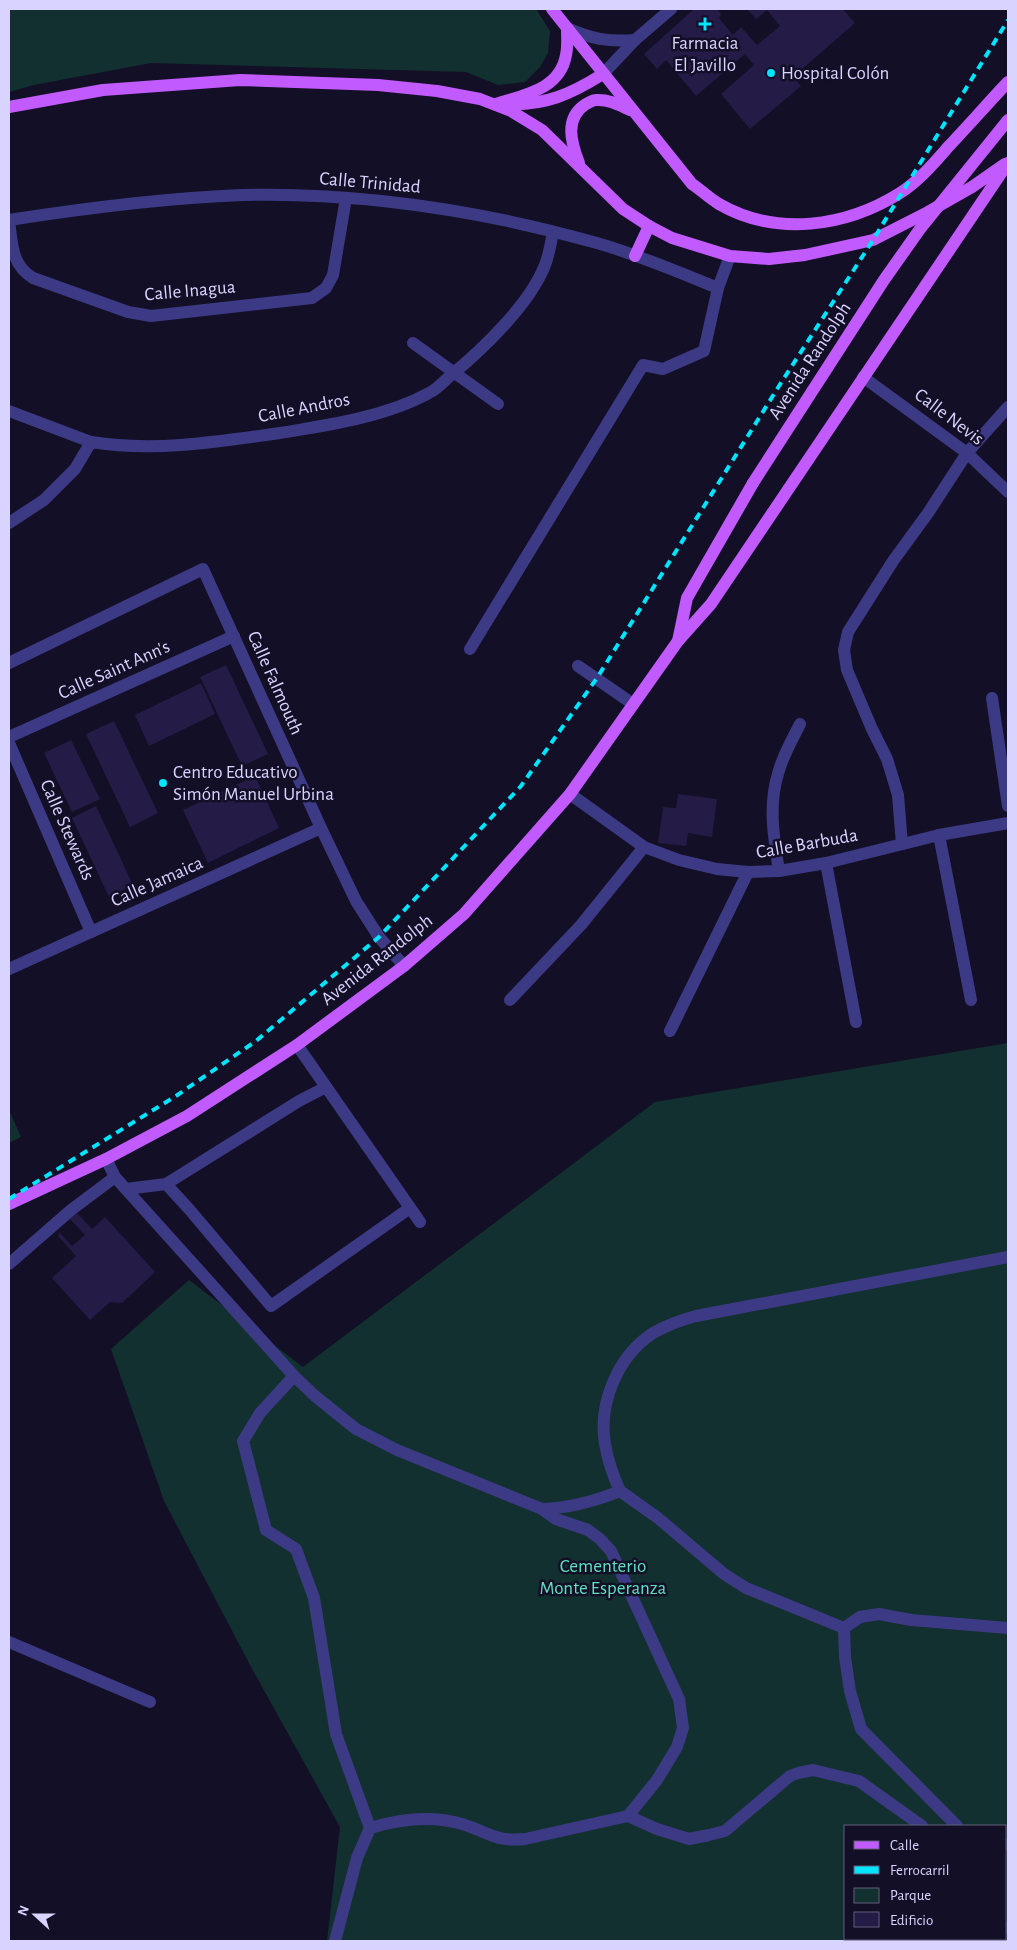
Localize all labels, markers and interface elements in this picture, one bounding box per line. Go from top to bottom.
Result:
marker: Farmacia El Javillo [699,18,711,30]
place label: Farmacia El Javillo [671,34,739,75]
place label: Hospital Colón [781,64,889,83]
marker: Hospital Colón [765,67,777,79]
street label: Calle Trinidad [319,169,422,197]
street label: Calle Inagua [144,278,236,304]
street label: Avenida Randolph [765,299,855,423]
street label: Calle Nevis [911,385,987,449]
street label: Calle Andros [257,390,351,426]
street label: Calle Falmouth [244,628,306,738]
street label: Calle Saint Ann's [55,637,173,703]
place label: Centro Educativo Simón Manuel Urbina [173,763,334,804]
street label: Calle Stewards [36,777,98,883]
marker: Centro Educativo Simón Manuel Urbina [157,777,169,789]
street label: Calle Barbuda [755,826,860,862]
street label: Calle Jamaica [108,853,206,911]
street label: Avenida Randolph [318,911,436,1009]
park label: Cementerio Monte Esperanza [540,1557,667,1598]
legend [844,1825,1007,1940]
text: Calle [890,1838,919,1853]
text: Ferrocarril [890,1863,949,1878]
text: Parque [890,1888,931,1903]
north arrow [10,1890,60,1940]
text: N [16,1904,32,1918]
text: Edificio [890,1913,933,1928]

